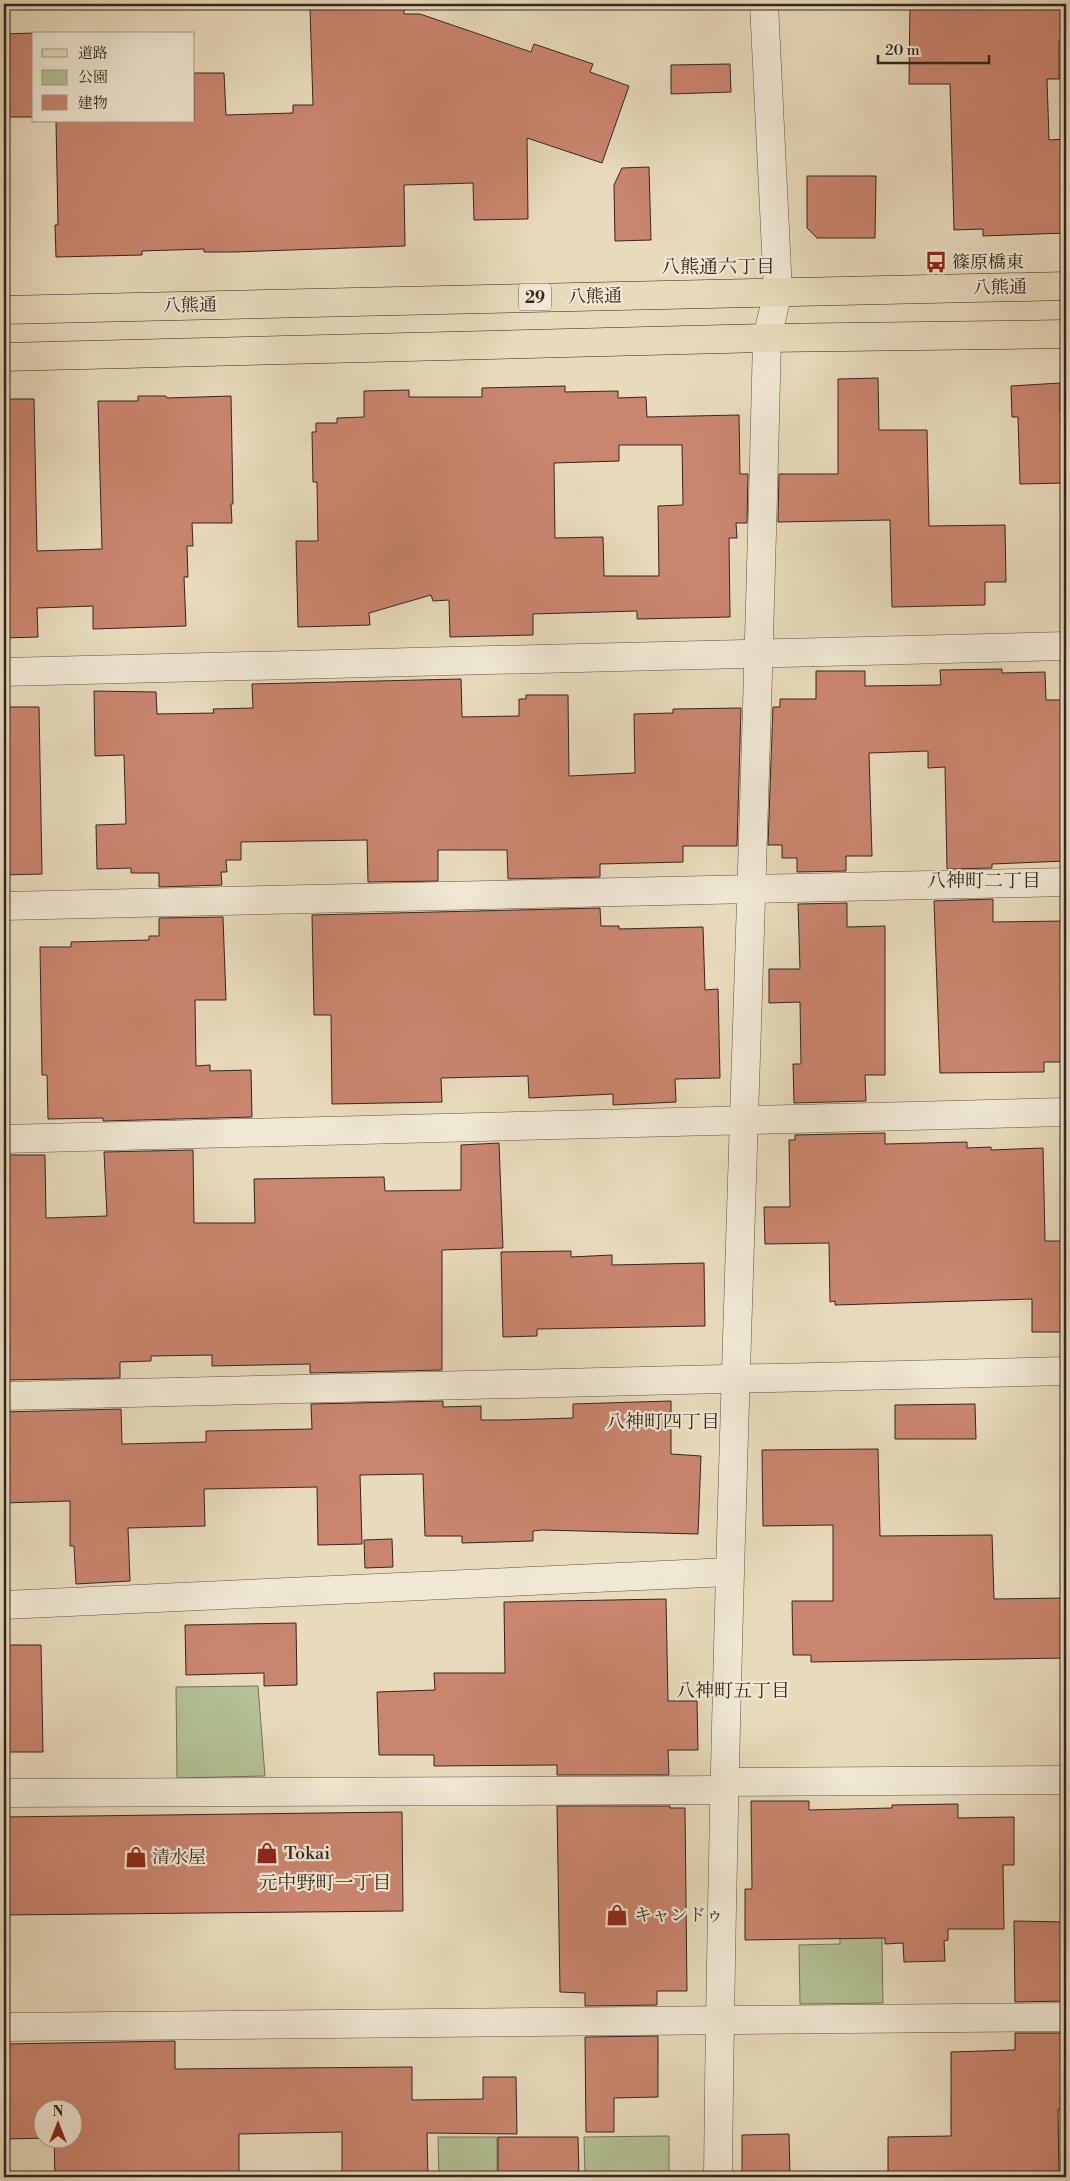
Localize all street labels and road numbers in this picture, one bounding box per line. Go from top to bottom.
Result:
street label: 八熊通 [973,276,1027,299]
road number: 29 [519,284,551,310]
street label: 八熊通 [568,285,622,308]
street label: 八熊通 [163,294,217,317]

